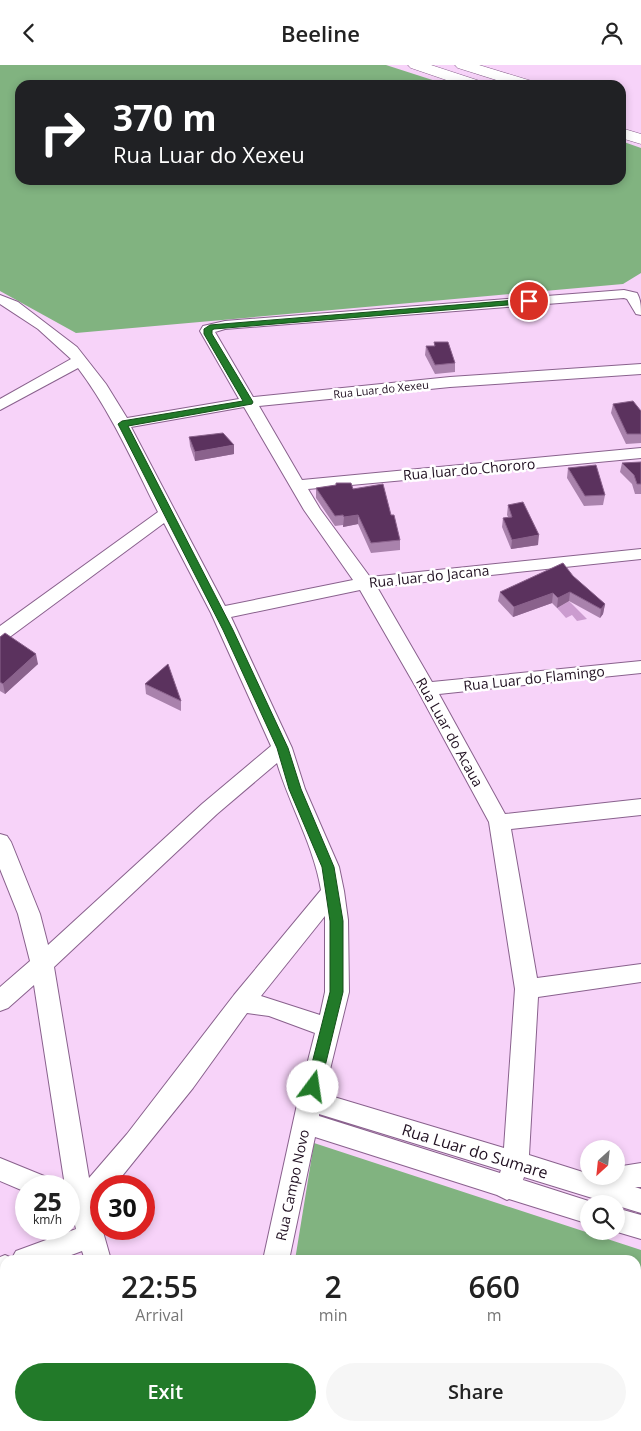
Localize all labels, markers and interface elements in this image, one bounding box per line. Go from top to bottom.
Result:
text: Beeline [281,18,360,48]
icon: back [15,19,43,47]
icon: person [598,19,626,47]
text: 370 m [113,94,217,141]
icon: right [30,100,95,165]
text: Rua Luar do Xexeu [113,139,305,169]
pin [508,280,550,322]
icon: arrive [515,287,543,315]
street label: Rua Luar do Xexeu [333,377,429,401]
street label: Rua luar do Chororo [402,454,536,484]
street label: Rua luar do Jacana [368,560,490,592]
street label: Rua Luar do Flamingo [462,661,606,695]
street label: Rua Luar do Acaua [412,674,488,790]
position arrow [286,1060,338,1112]
street label: Rua Luar do Sumare [399,1118,551,1184]
street label: Rua Campo Novo [271,1128,313,1242]
north arrow [580,1140,625,1185]
map controls [580,1140,625,1240]
speed limit sign: 30 [90,1175,155,1240]
text: 25 [33,1184,62,1218]
button: search [580,1195,625,1240]
text: km/h [33,1211,62,1228]
text: 22:55 [121,1266,198,1307]
text: 2 [325,1266,342,1307]
text: 660 [469,1266,520,1307]
text: Arrival [135,1304,184,1326]
text: min [319,1304,348,1326]
text: m [487,1304,502,1326]
button: Exit [15,1363,316,1421]
button: Share [326,1363,626,1421]

